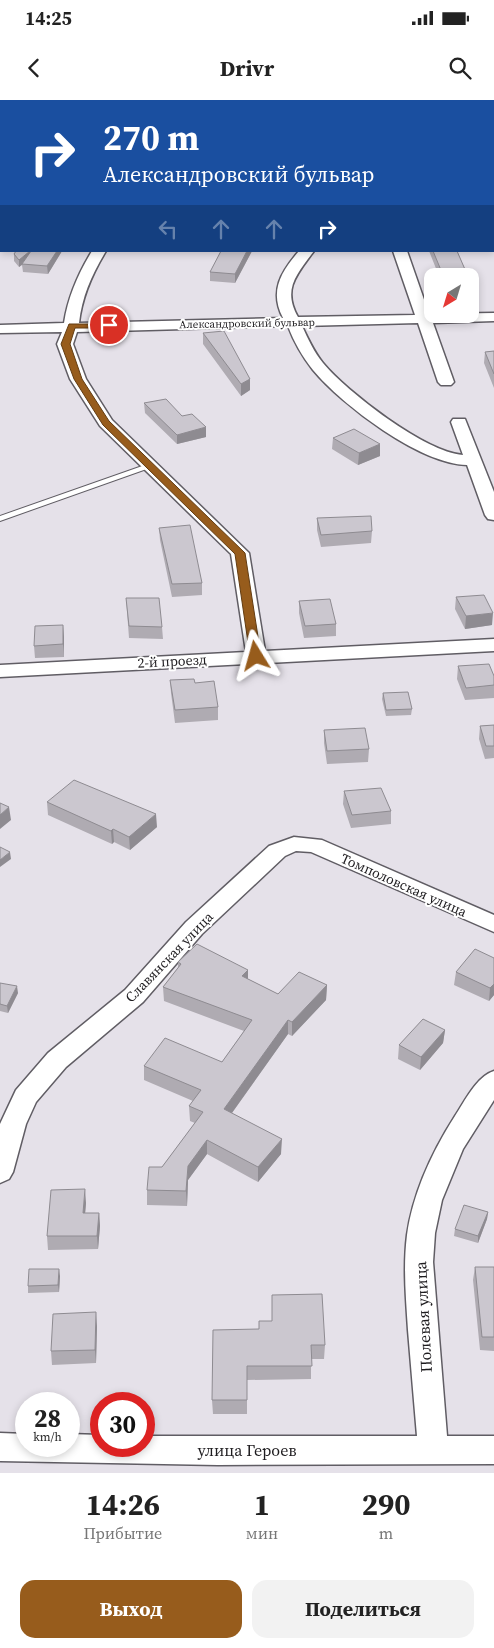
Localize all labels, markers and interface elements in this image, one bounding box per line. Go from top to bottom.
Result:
text: 14:25 [25,5,72,31]
text: Drivr [220,53,274,83]
icon: back [20,54,48,82]
icon: search [446,54,474,82]
text: 270 m [103,114,199,162]
icon: right [20,120,85,185]
text: Александровский бульвар [103,159,374,189]
icon: left [154,215,182,243]
icon: ahead [207,215,235,243]
icon: ahead [260,215,288,243]
icon: right [313,215,341,243]
north arrow [424,268,479,322]
map controls [424,268,479,323]
pin [88,304,130,346]
icon: arrive [95,311,123,339]
street label: Александровский бульвар [179,315,315,332]
position arrow [229,629,281,681]
street label: 2-й проезд [137,649,207,673]
street label: Томполовская улица [338,848,471,922]
street label: Славянская улица [120,907,218,1007]
street label: Полевая улица [409,1260,437,1373]
speed limit sign: 30 [90,1392,155,1457]
text: 28 [34,1401,61,1435]
text: km/h [33,1429,62,1445]
street label: улица Героев [197,1439,297,1461]
text: 14:26 [86,1484,160,1525]
text: 1 [254,1484,270,1525]
text: 290 [362,1484,410,1525]
text: Прибытие [84,1522,162,1544]
text: мин [246,1522,278,1544]
text: m [379,1522,393,1544]
button: Выход [20,1580,242,1638]
button: Поделиться [252,1580,474,1638]

